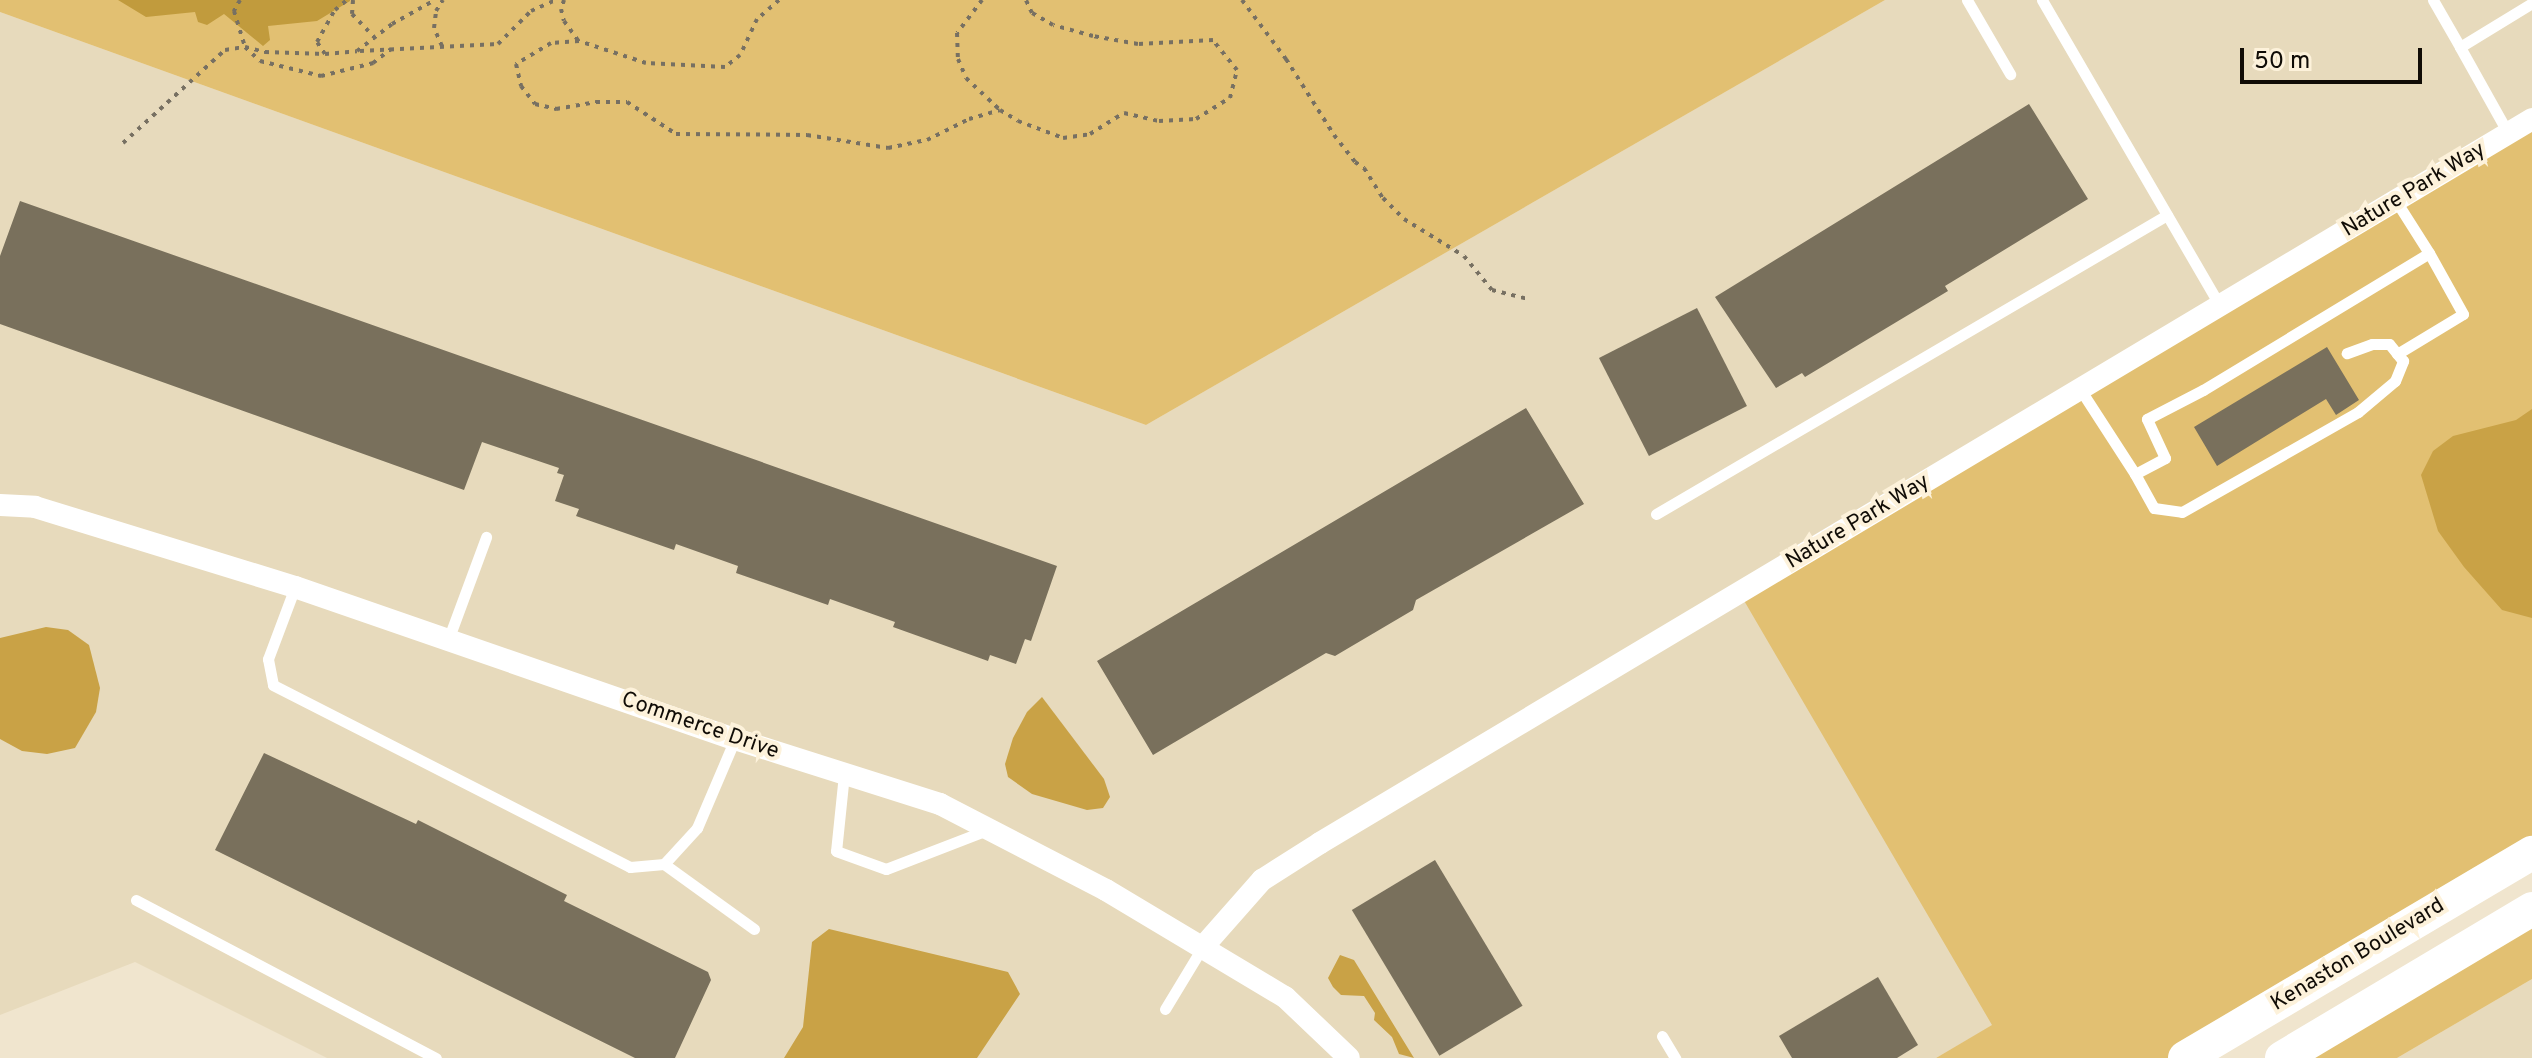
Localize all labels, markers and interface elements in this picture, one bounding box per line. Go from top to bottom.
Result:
scale bar [2244,32,2426,82]
text: 50 m [2254,47,2310,77]
street label: Nature Park Way [2337,137,2491,243]
street label: Nature Park Way [1781,469,1935,575]
street label: Commerce Drive [618,687,782,765]
street label: Kenaston Boulevard [2267,893,2449,1017]

